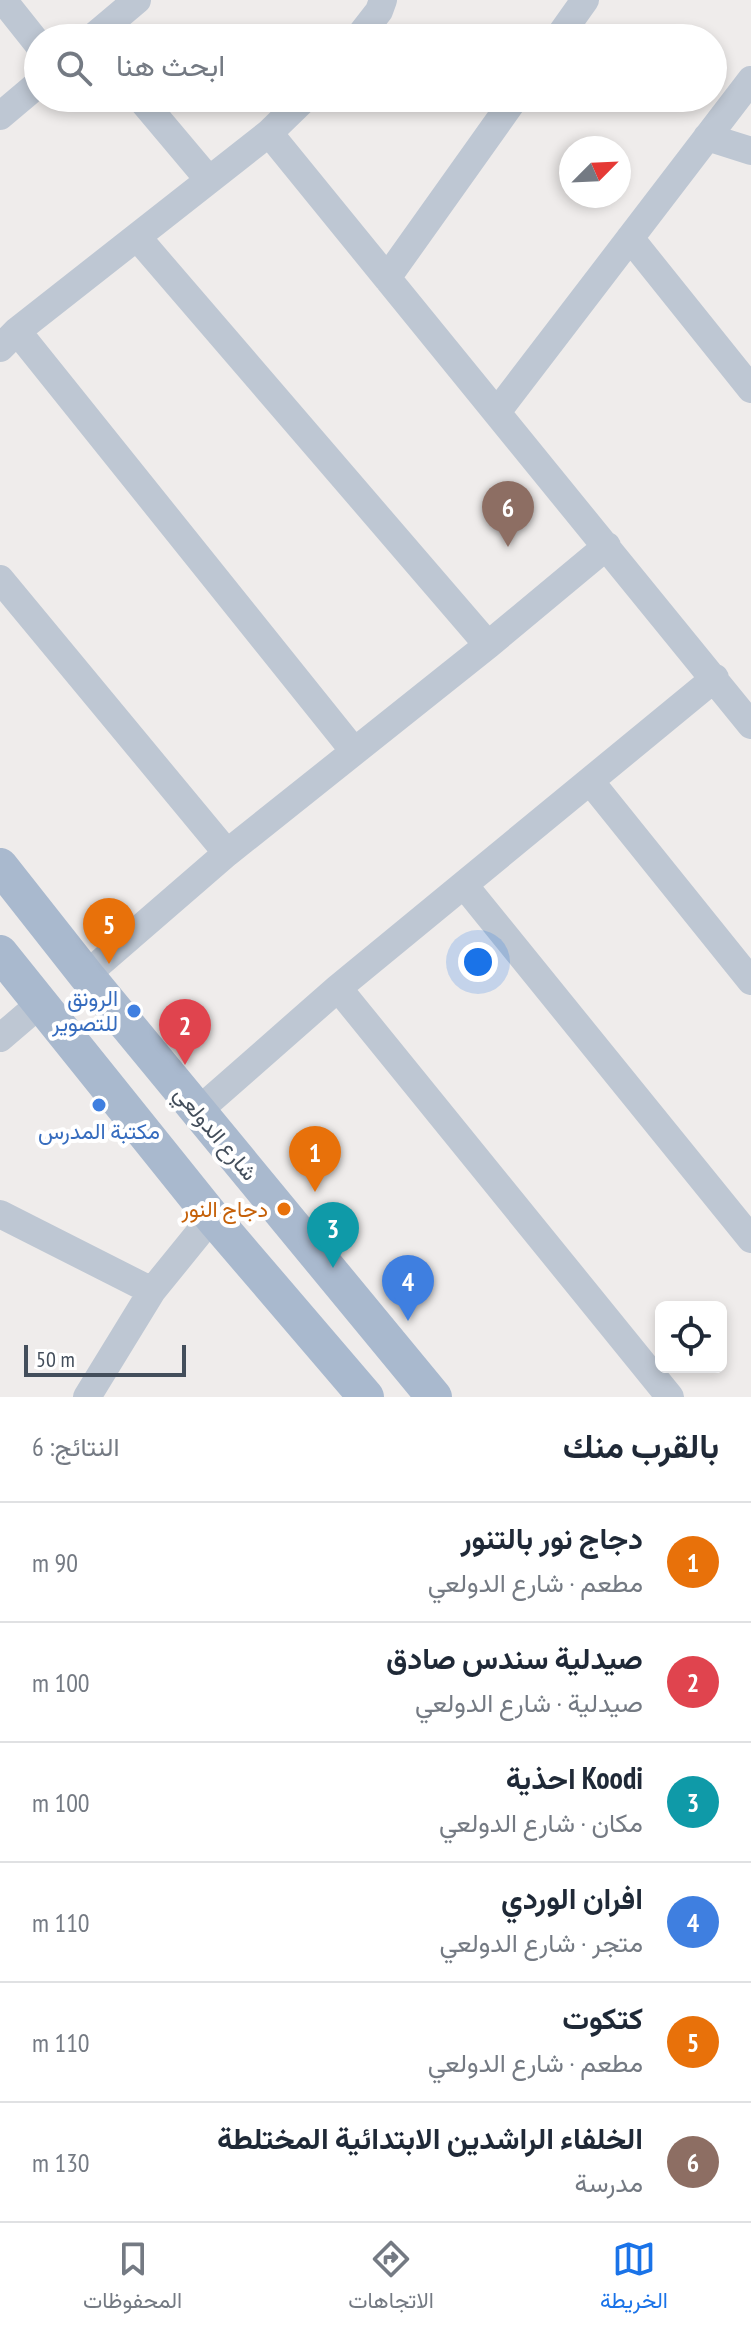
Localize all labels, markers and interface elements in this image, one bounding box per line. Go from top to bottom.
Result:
search box [24,24,727,112]
text: ابحث هنا [116,45,225,84]
icon: search [52,46,96,90]
north arrow [559,136,631,208]
pin: 6 [482,481,534,547]
pin: 5 [83,898,135,964]
your location [458,942,498,982]
place label: الرونق للتصوير [51,984,118,1037]
pin: 2 [159,999,211,1065]
marker: الرونق للتصوير [125,1002,143,1020]
street label: شارع الدولعي [164,1080,264,1189]
marker: مكتبة المدرس [90,1096,108,1114]
place label: مكتبة المدرس [38,1117,160,1145]
pin: 1 [289,1126,341,1192]
place label: دجاج النور [180,1195,268,1224]
marker: دجاج النور [275,1200,293,1218]
pin: 3 [307,1202,359,1268]
pin: 4 [382,1255,434,1321]
map controls [655,1301,727,1373]
button: locate [655,1301,727,1373]
scale bar [24,1341,186,1377]
text: 50 m [36,1345,75,1373]
text: بالقرب منك [563,1423,719,1467]
text: النتائج: 6 [32,1430,119,1463]
text: دجاج نور بالتنور [461,1518,643,1557]
text: 90 m [32,1546,78,1579]
text: 1 [687,1546,699,1579]
text: مطعم · شارع الدولعي [428,1566,643,1599]
text: صيدلية سندس صادق [386,1638,643,1677]
text: 100 m [32,1666,90,1699]
text: 2 [687,1666,699,1699]
text: صيدلية · شارع الدولعي [415,1686,643,1719]
text: Koodi احذية [506,1758,643,1797]
text: 100 m [32,1786,90,1819]
text: 3 [687,1786,699,1819]
text: مكان · شارع الدولعي [439,1806,643,1839]
text: افران الوردي [501,1878,643,1917]
text: 110 m [32,1906,90,1939]
text: 4 [687,1906,699,1939]
text: متجر · شارع الدولعي [440,1926,643,1959]
text: كتكوت [562,1998,643,2037]
text: 110 m [32,2026,90,2059]
text: 5 [687,2026,699,2059]
text: مطعم · شارع الدولعي [428,2046,643,2079]
text: الخلفاء الراشدين الابتدائية المختلطة [217,2118,643,2157]
text: 130 m [32,2146,90,2179]
text: 6 [687,2146,699,2179]
text: مدرسة [574,2166,643,2199]
tab: المحفوظات [83,2237,182,2320]
tab: الاتجاهات [348,2237,434,2320]
tab: الخريطة [600,2237,668,2320]

